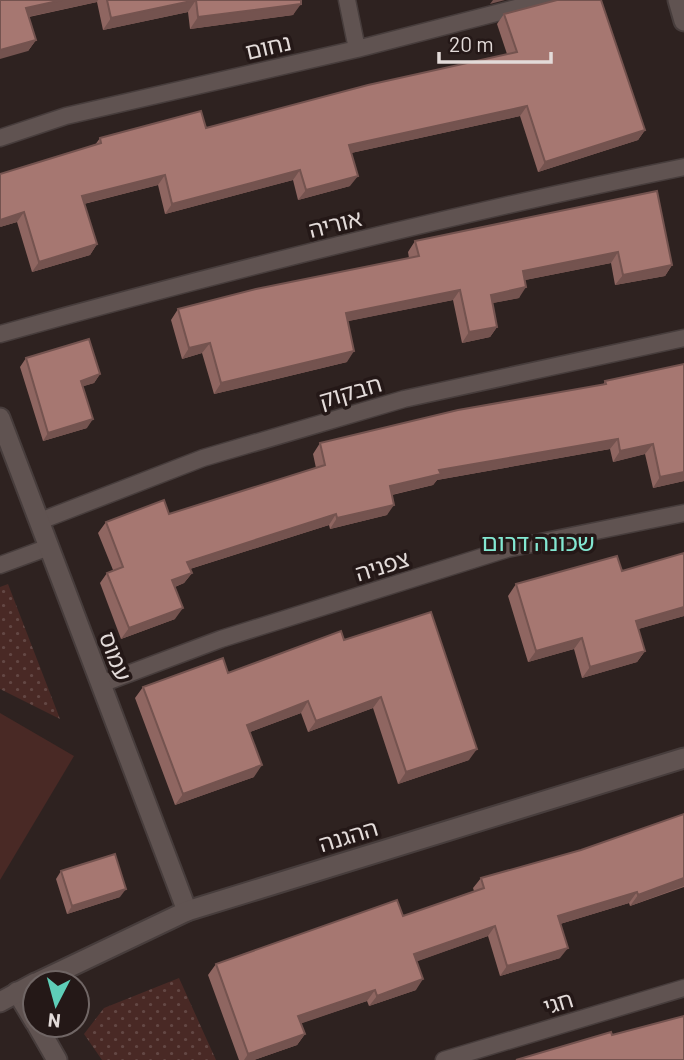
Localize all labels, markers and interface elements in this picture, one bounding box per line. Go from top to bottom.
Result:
scale bar [439,21,551,65]
street label: נחום [242,27,294,65]
text: 20 m [449,31,494,56]
street label: אוריה [305,203,365,243]
street label: חבקוק [315,369,385,413]
district label: שכונה דרום [481,527,595,556]
street label: צפניה [352,544,412,586]
street label: עמוס [94,627,138,685]
street label: ההגנה [315,813,381,857]
north arrow [21,969,91,1039]
street label: חגי [540,984,576,1020]
text: N [47,1009,62,1034]

